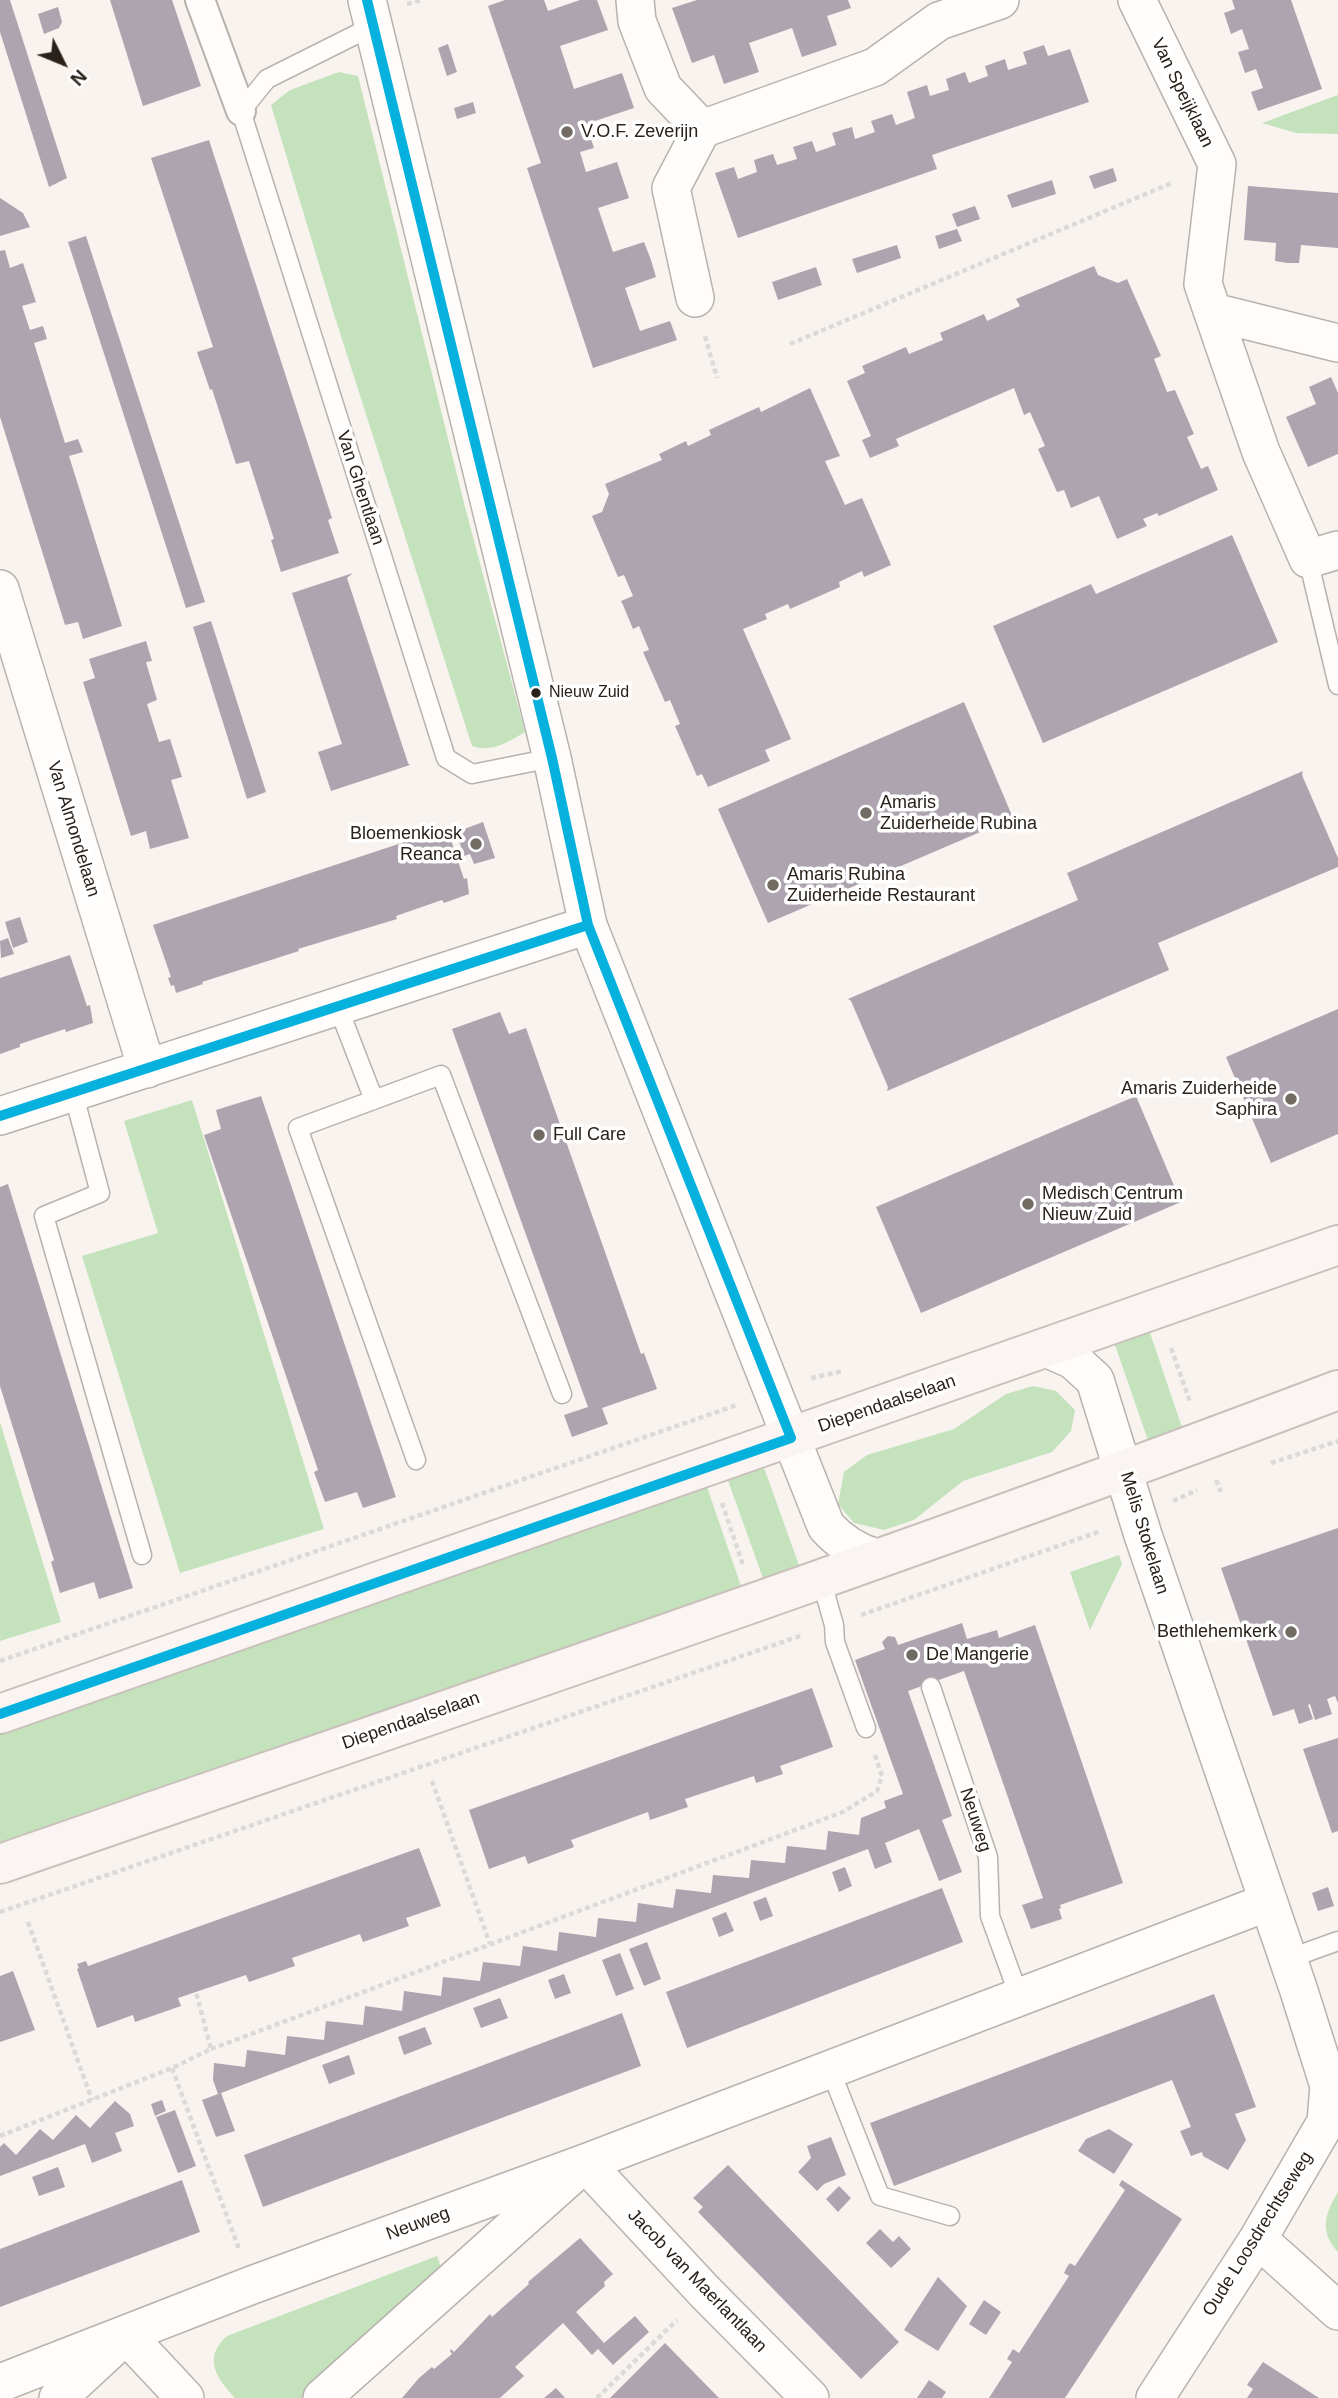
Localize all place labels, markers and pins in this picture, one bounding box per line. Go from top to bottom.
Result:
place label: V.O.F. Zeverijn [581,121,698,143]
marker: V.O.F. Zeverijn [559,124,575,140]
place label: Nieuw Zuid [549,683,629,703]
marker: Nieuw Zuid [529,686,543,700]
place label: Amaris Zuiderheide Rubina [880,792,1037,834]
marker: Amaris Zuiderheide Rubina [858,805,874,821]
place label: Bloemenkiosk Reanca [350,823,462,866]
marker: Bloemenkiosk Reanca [468,836,484,852]
place label: Amaris Rubina Zuiderheide Restaurant [787,864,975,906]
marker: Amaris Rubina Zuiderheide Restaurant [765,877,781,893]
place label: Amaris Zuiderheide Saphira [1121,1078,1277,1120]
marker: Amaris Zuiderheide Saphira [1283,1091,1299,1107]
place label: Full Care [553,1124,626,1146]
marker: Full Care [531,1127,547,1143]
place label: Medisch Centrum Nieuw Zuid [1042,1183,1183,1226]
marker: Medisch Centrum Nieuw Zuid [1020,1196,1036,1212]
place label: Bethlehemkerk [1157,1621,1277,1643]
marker: Bethlehemkerk [1283,1624,1299,1640]
place label: De Mangerie [926,1644,1029,1666]
marker: De Mangerie [904,1647,920,1663]

